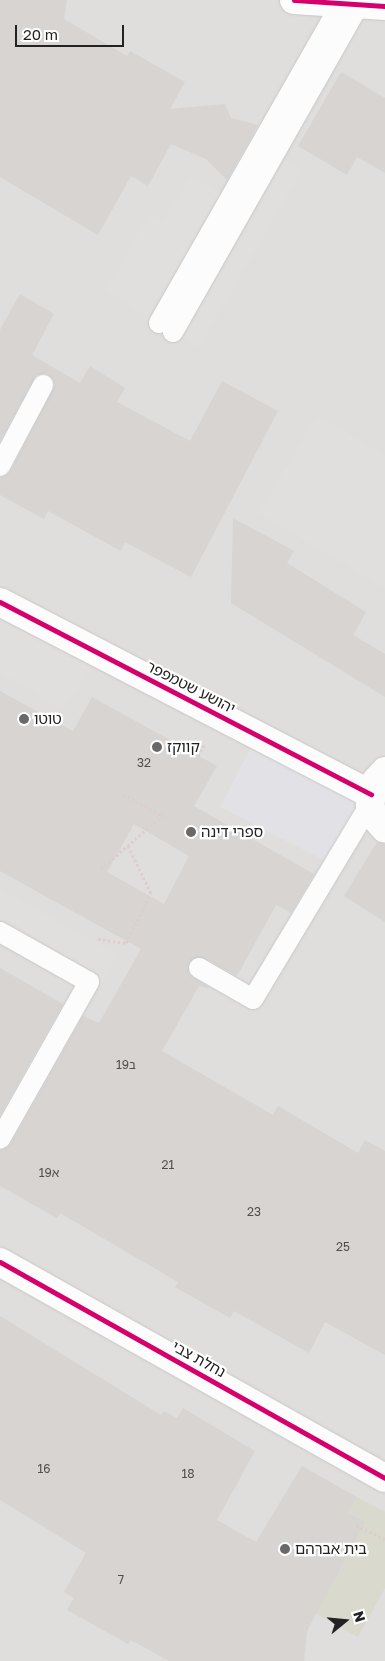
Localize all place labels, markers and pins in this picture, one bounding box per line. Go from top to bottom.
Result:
place label: טוטו [34,710,62,728]
marker: טוטו [18,713,30,725]
place label: קווקז [167,738,200,756]
marker: קווקז [151,741,163,753]
place label: ספרי דינה [201,823,263,841]
marker: ספרי דינה [185,826,197,838]
place label: בית אברהם [295,1540,367,1558]
marker: בית אברהם [279,1543,291,1555]

